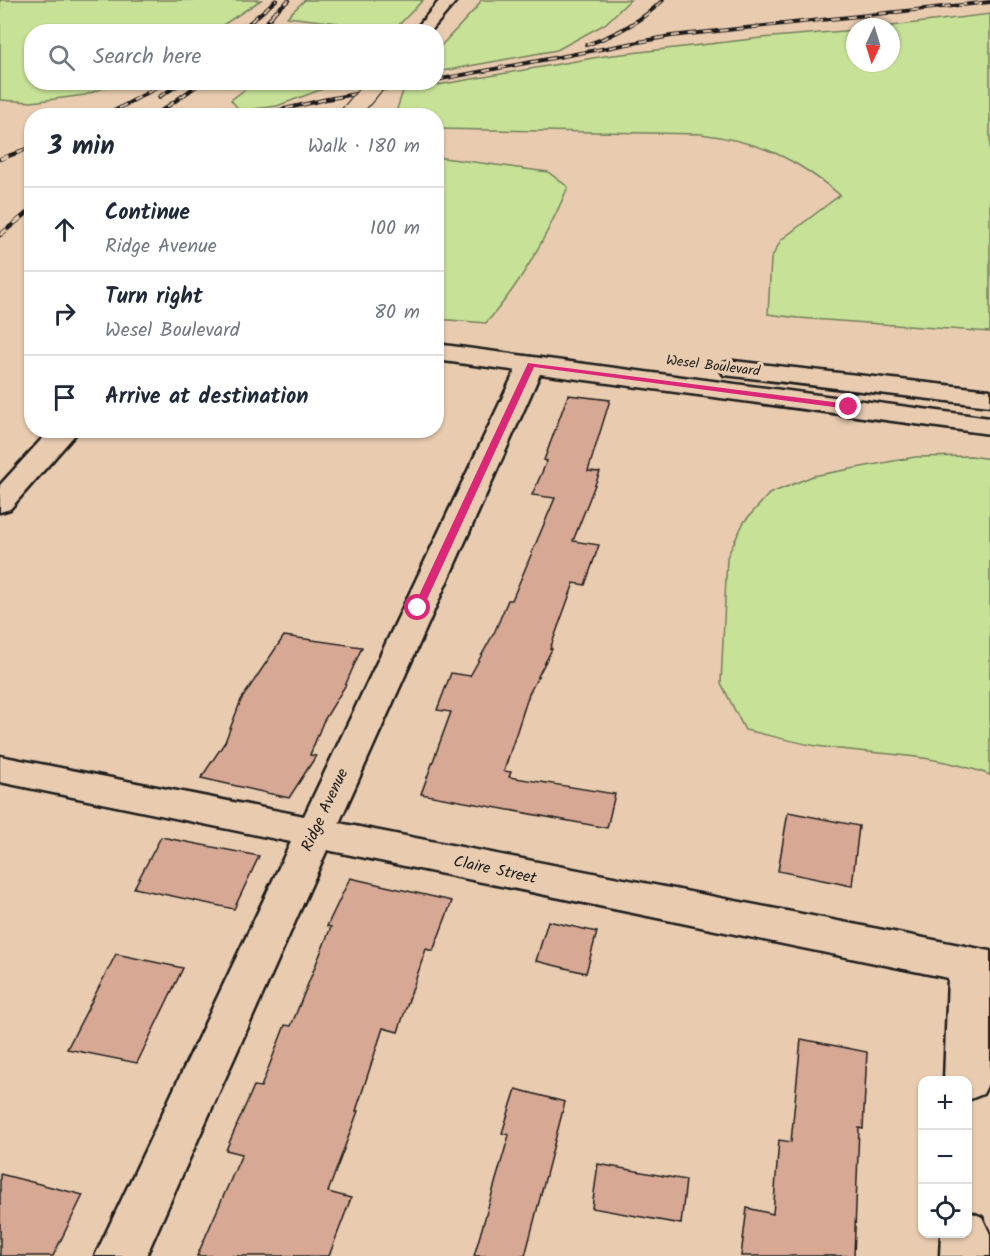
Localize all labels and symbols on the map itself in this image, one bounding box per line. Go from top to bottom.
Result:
north arrow [846,18,900,72]
street label: Wesel Boulevard [665,349,762,383]
route end [835,393,861,419]
route start [404,594,430,620]
street label: Ridge Avenue [295,764,355,856]
street label: Claire Street [451,849,540,891]

